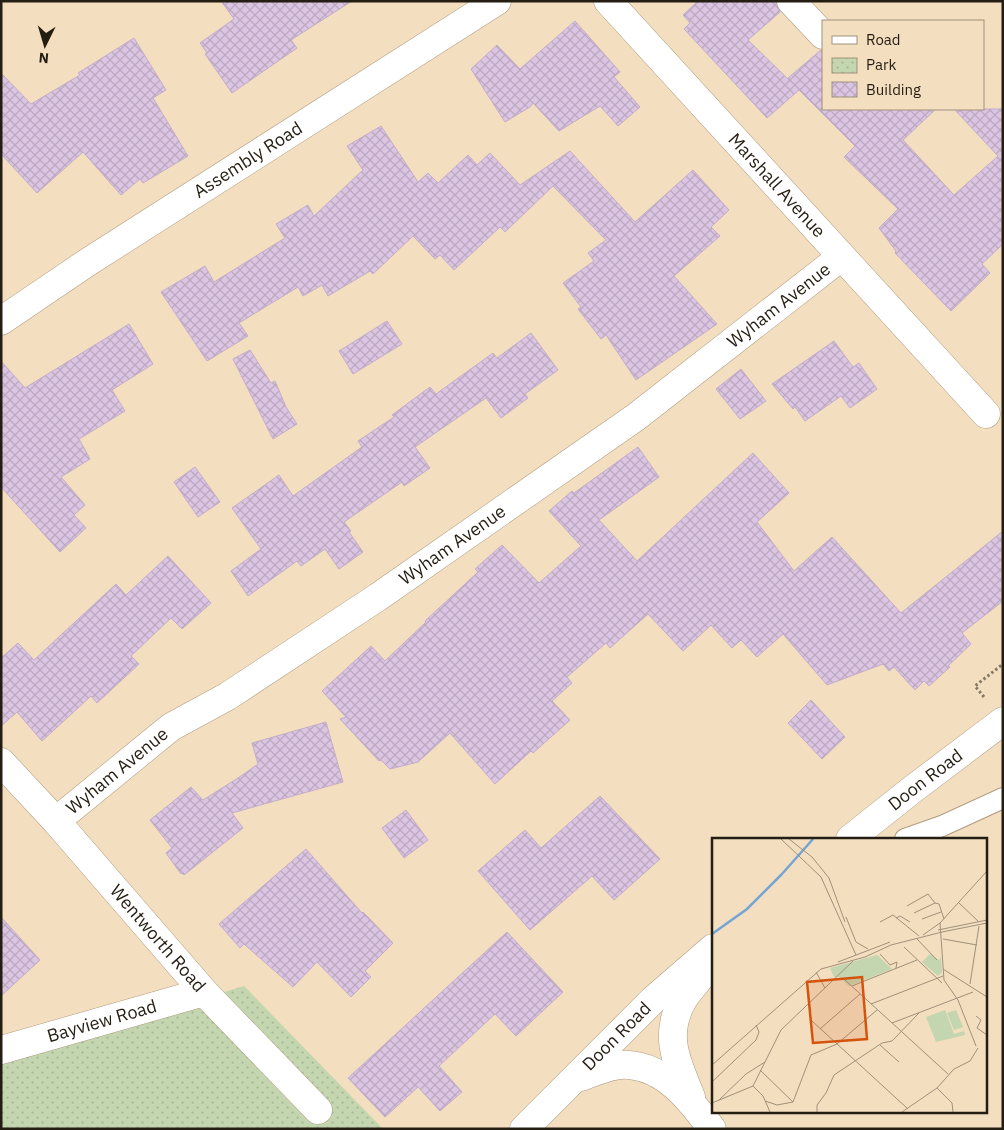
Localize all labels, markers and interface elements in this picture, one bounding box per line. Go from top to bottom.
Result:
north arrow [20,20,70,70]
legend [822,20,984,110]
text: Road [866,30,901,49]
text: N [38,49,50,67]
text: Park [866,55,896,74]
text: Building [866,80,921,99]
street label: Assembly Road [189,116,306,203]
street label: Marshall Avenue [724,128,831,242]
street label: Wyham Avenue [722,257,835,353]
street label: Wyham Avenue [394,499,510,590]
street label: Wyham Avenue [61,722,173,819]
street label: Doon Road [883,743,967,815]
inset map [712,838,986,1112]
street label: Wentworth Road [105,880,211,997]
street label: Bayview Road [44,994,159,1047]
street label: Doon Road [577,997,656,1075]

